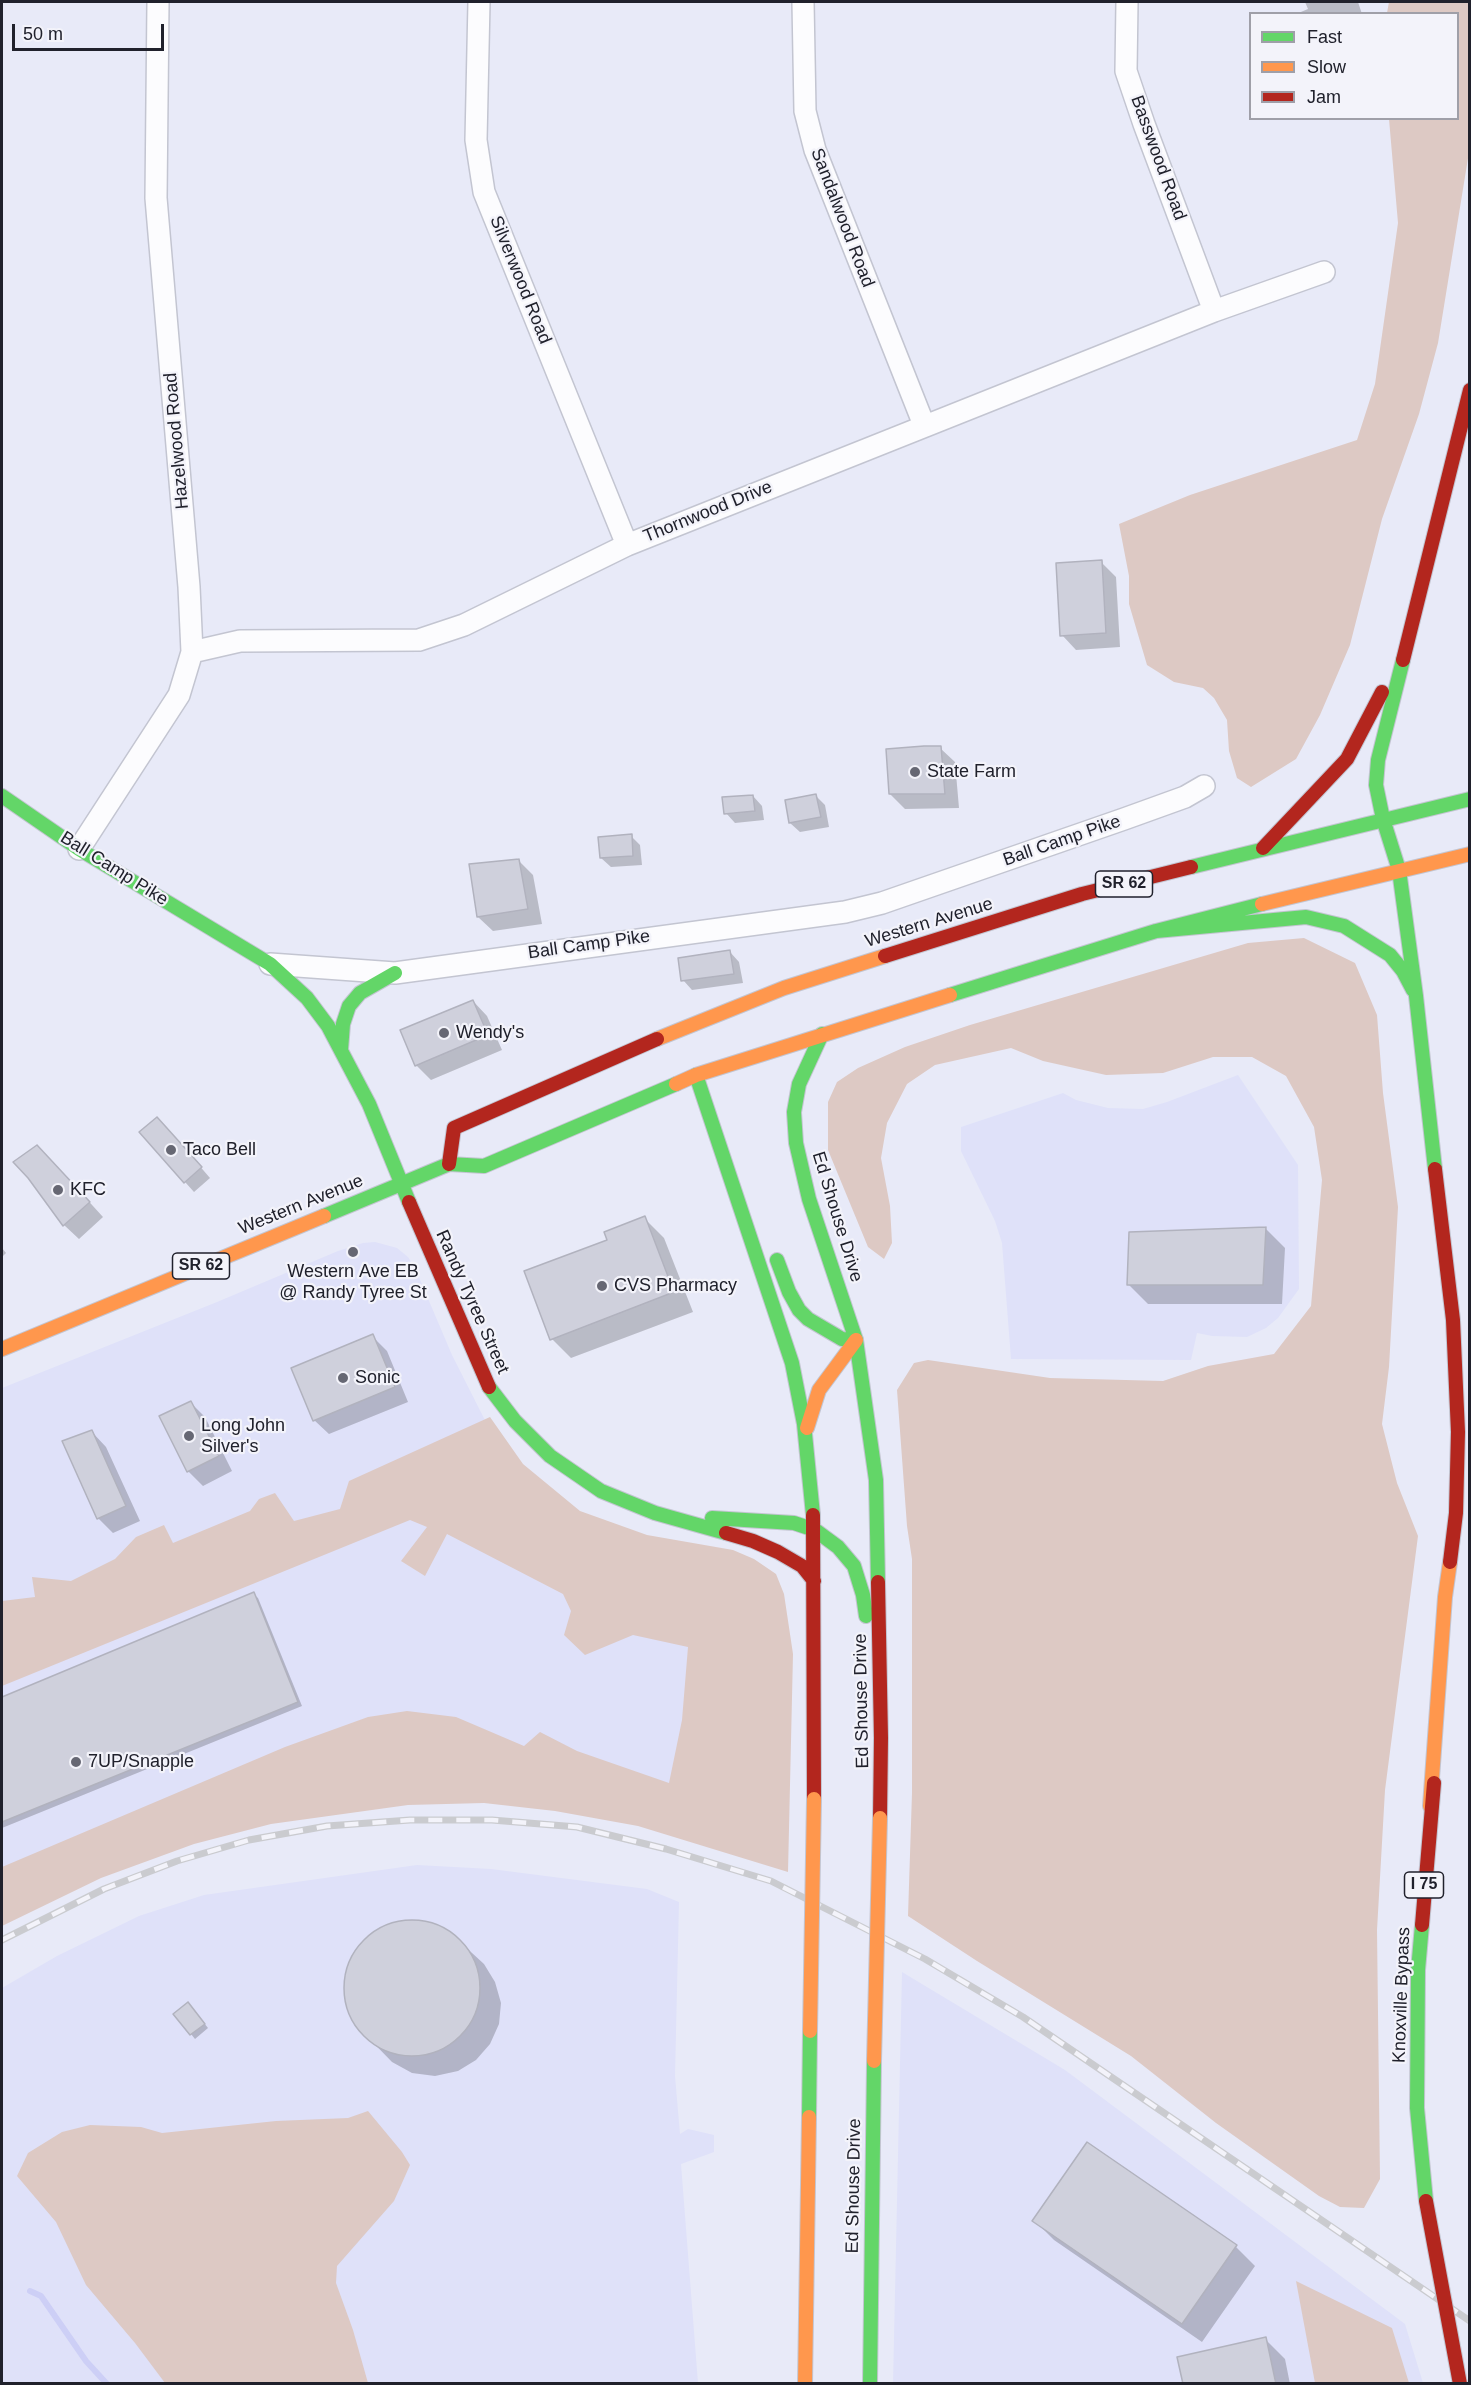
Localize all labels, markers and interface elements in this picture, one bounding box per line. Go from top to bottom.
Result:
scale bar [15,12,166,50]
legend [1249,12,1459,120]
text: 50 m [23,24,63,44]
text: Fast [1307,27,1342,47]
text: Slow [1307,57,1346,77]
text: Jam [1307,87,1341,107]
street label: Basswood Road [1125,93,1191,223]
street label: Sandalwood Road [806,145,878,291]
street label: Silverwood Road [484,213,556,347]
street label: Hazelwood Road [160,372,194,510]
street label: Thornwood Drive [640,476,776,548]
place label: State Farm [927,761,1016,783]
marker: State Farm [908,765,922,779]
street label: Ball Camp Pike [1000,811,1124,871]
street label: Ball Camp Pike [56,827,172,911]
road number: SR 62 [1096,871,1152,897]
street label: Western Avenue [863,893,995,953]
street label: Ball Camp Pike [527,926,651,964]
place label: Wendy's [456,1022,524,1044]
marker: Wendy's [437,1026,451,1040]
place label: Taco Bell [183,1139,256,1161]
marker: Taco Bell [164,1143,178,1157]
street label: Ed Shouse Drive [807,1149,867,1285]
street label: Western Avenue [236,1170,366,1240]
place label: KFC [70,1179,106,1201]
marker: KFC [51,1183,65,1197]
street label: Randy Tyree Street [431,1227,513,1377]
marker: Western Ave EB @ Randy Tyree St [346,1245,360,1259]
road number: SR 62 [172,1253,230,1279]
place label: Western Ave EB @ Randy Tyree St [279,1261,427,1304]
place label: CVS Pharmacy [614,1275,737,1297]
marker: CVS Pharmacy [595,1279,609,1293]
place label: Sonic [355,1367,400,1389]
marker: Sonic [336,1371,350,1385]
place label: Long John Silver's [201,1415,285,1458]
marker: Long John Silver's [182,1429,196,1443]
street label: Ed Shouse Drive [850,1633,874,1769]
place label: 7UP/Snapple [88,1751,194,1773]
marker: 7UP/Snapple [69,1755,83,1769]
road number: I 75 [1404,1872,1444,1898]
street label: Knoxville Bypass [1389,1927,1415,2063]
street label: Ed Shouse Drive [842,2118,866,2254]

